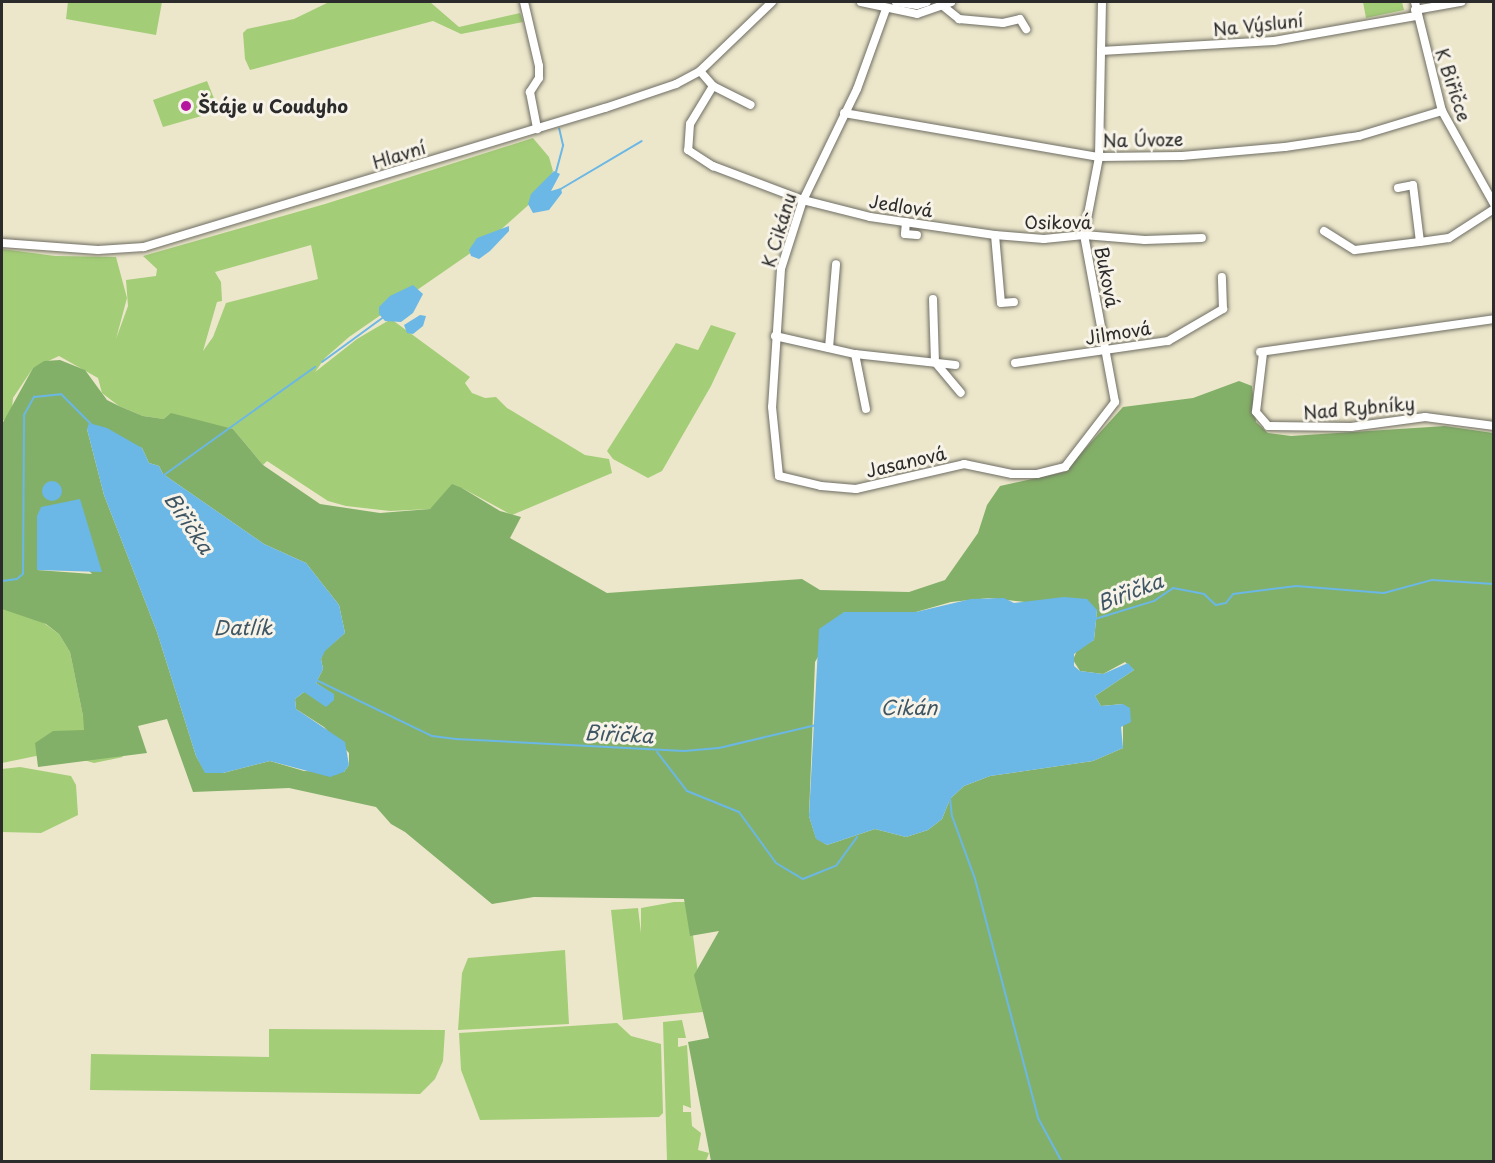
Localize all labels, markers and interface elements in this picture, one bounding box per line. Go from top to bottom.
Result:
street label: Na Výsluní [1211,9,1305,41]
street label: K Biřičce [1431,45,1475,125]
place label: Štáje u Coudyho [198,95,348,117]
marker: Štáje u Coudyho [179,99,193,113]
street label: Na Úvoze [1102,128,1184,152]
street label: Hlavní [370,137,428,173]
street label: K Cikánu [757,189,801,271]
street label: Jedlová [868,190,934,222]
street label: Osiková [1024,211,1092,233]
street label: Buková [1090,245,1124,309]
street label: Jilmová [1083,317,1153,349]
street label: Nad Rybníky [1303,392,1415,424]
street label: Jasanová [864,442,948,482]
water label: Biřička [160,488,218,558]
water label: Biřička [1094,569,1166,615]
water label: Datlík [214,615,272,639]
water label: Cikán [881,695,937,719]
water label: Biřička [584,720,654,748]

